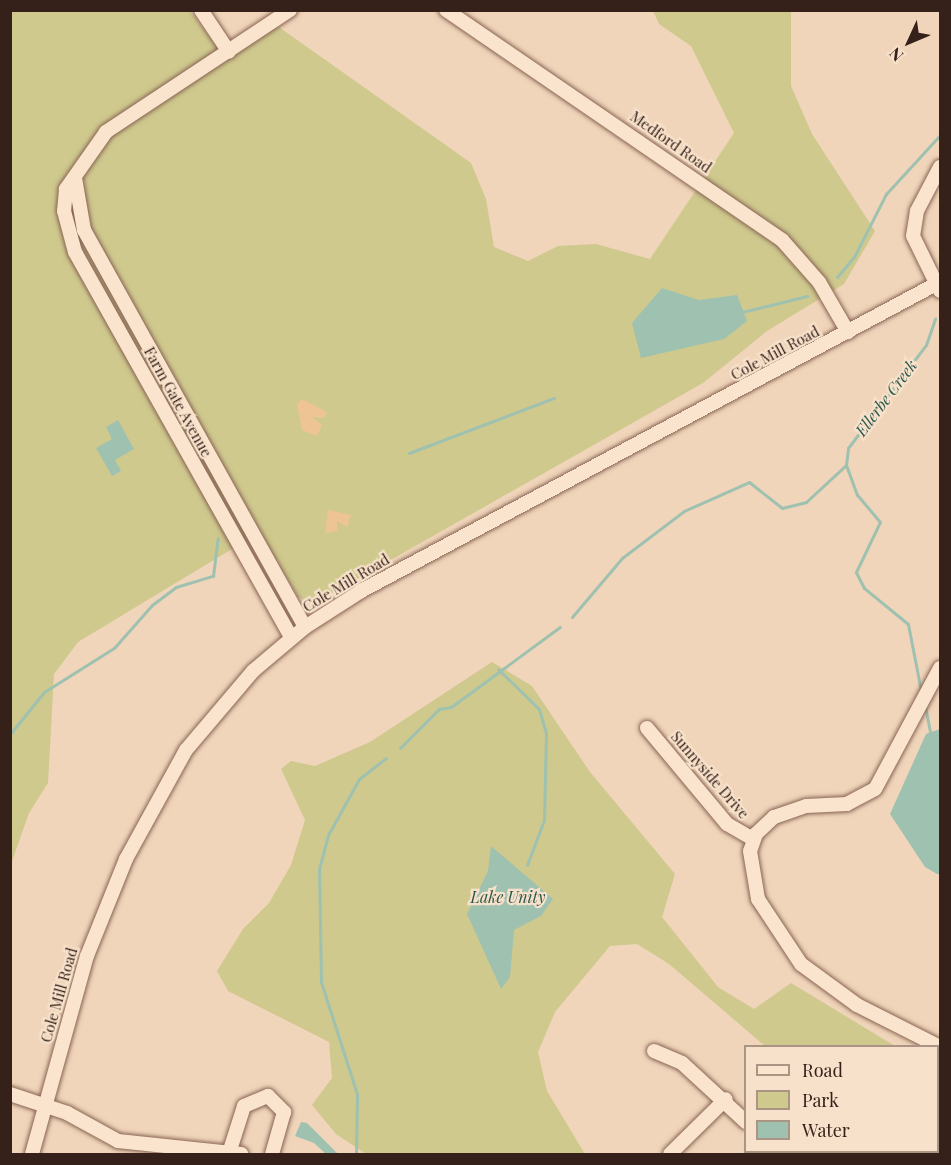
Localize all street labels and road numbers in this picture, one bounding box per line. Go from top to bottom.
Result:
street label: Medford Road [627,107,715,177]
street label: Cole Mill Road [728,322,822,384]
street label: Farm Gate Avenue [140,344,216,460]
street label: Cole Mill Road [299,550,393,616]
street label: Sunnyside Drive [667,728,753,822]
street label: Cole Mill Road [37,946,81,1044]

